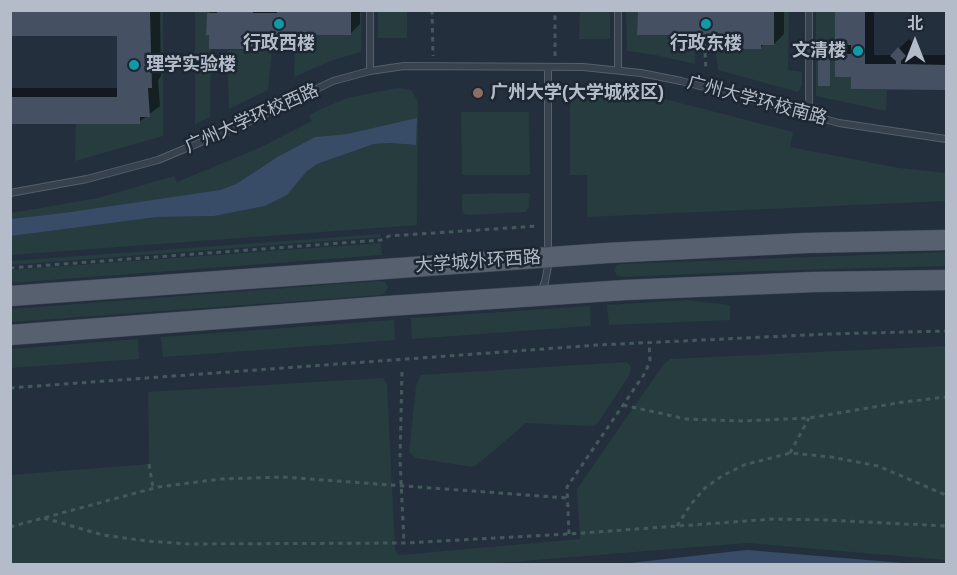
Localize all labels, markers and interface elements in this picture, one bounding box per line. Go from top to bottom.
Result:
north arrow [885,12,945,72]
text: 北 [907,15,923,32]
marker: 行政西楼 [272,17,286,31]
marker: 行政东楼 [699,17,713,31]
place label: 行政西楼 [243,33,315,55]
place label: 行政东楼 [670,33,742,55]
place label: 文清楼 [792,40,846,62]
marker: 文清楼 [851,44,865,58]
place label: 理学实验楼 [146,54,236,76]
marker: 理学实验楼 [127,58,141,72]
street label: 广州大学环校南路 [685,72,829,130]
street label: 广州大学环校西路 [182,80,322,158]
place label: 广州大学(大学城校区) [490,82,664,104]
marker: 广州大学(大学城校区) [471,86,485,100]
street label: 大学城外环西路 [414,247,542,277]

